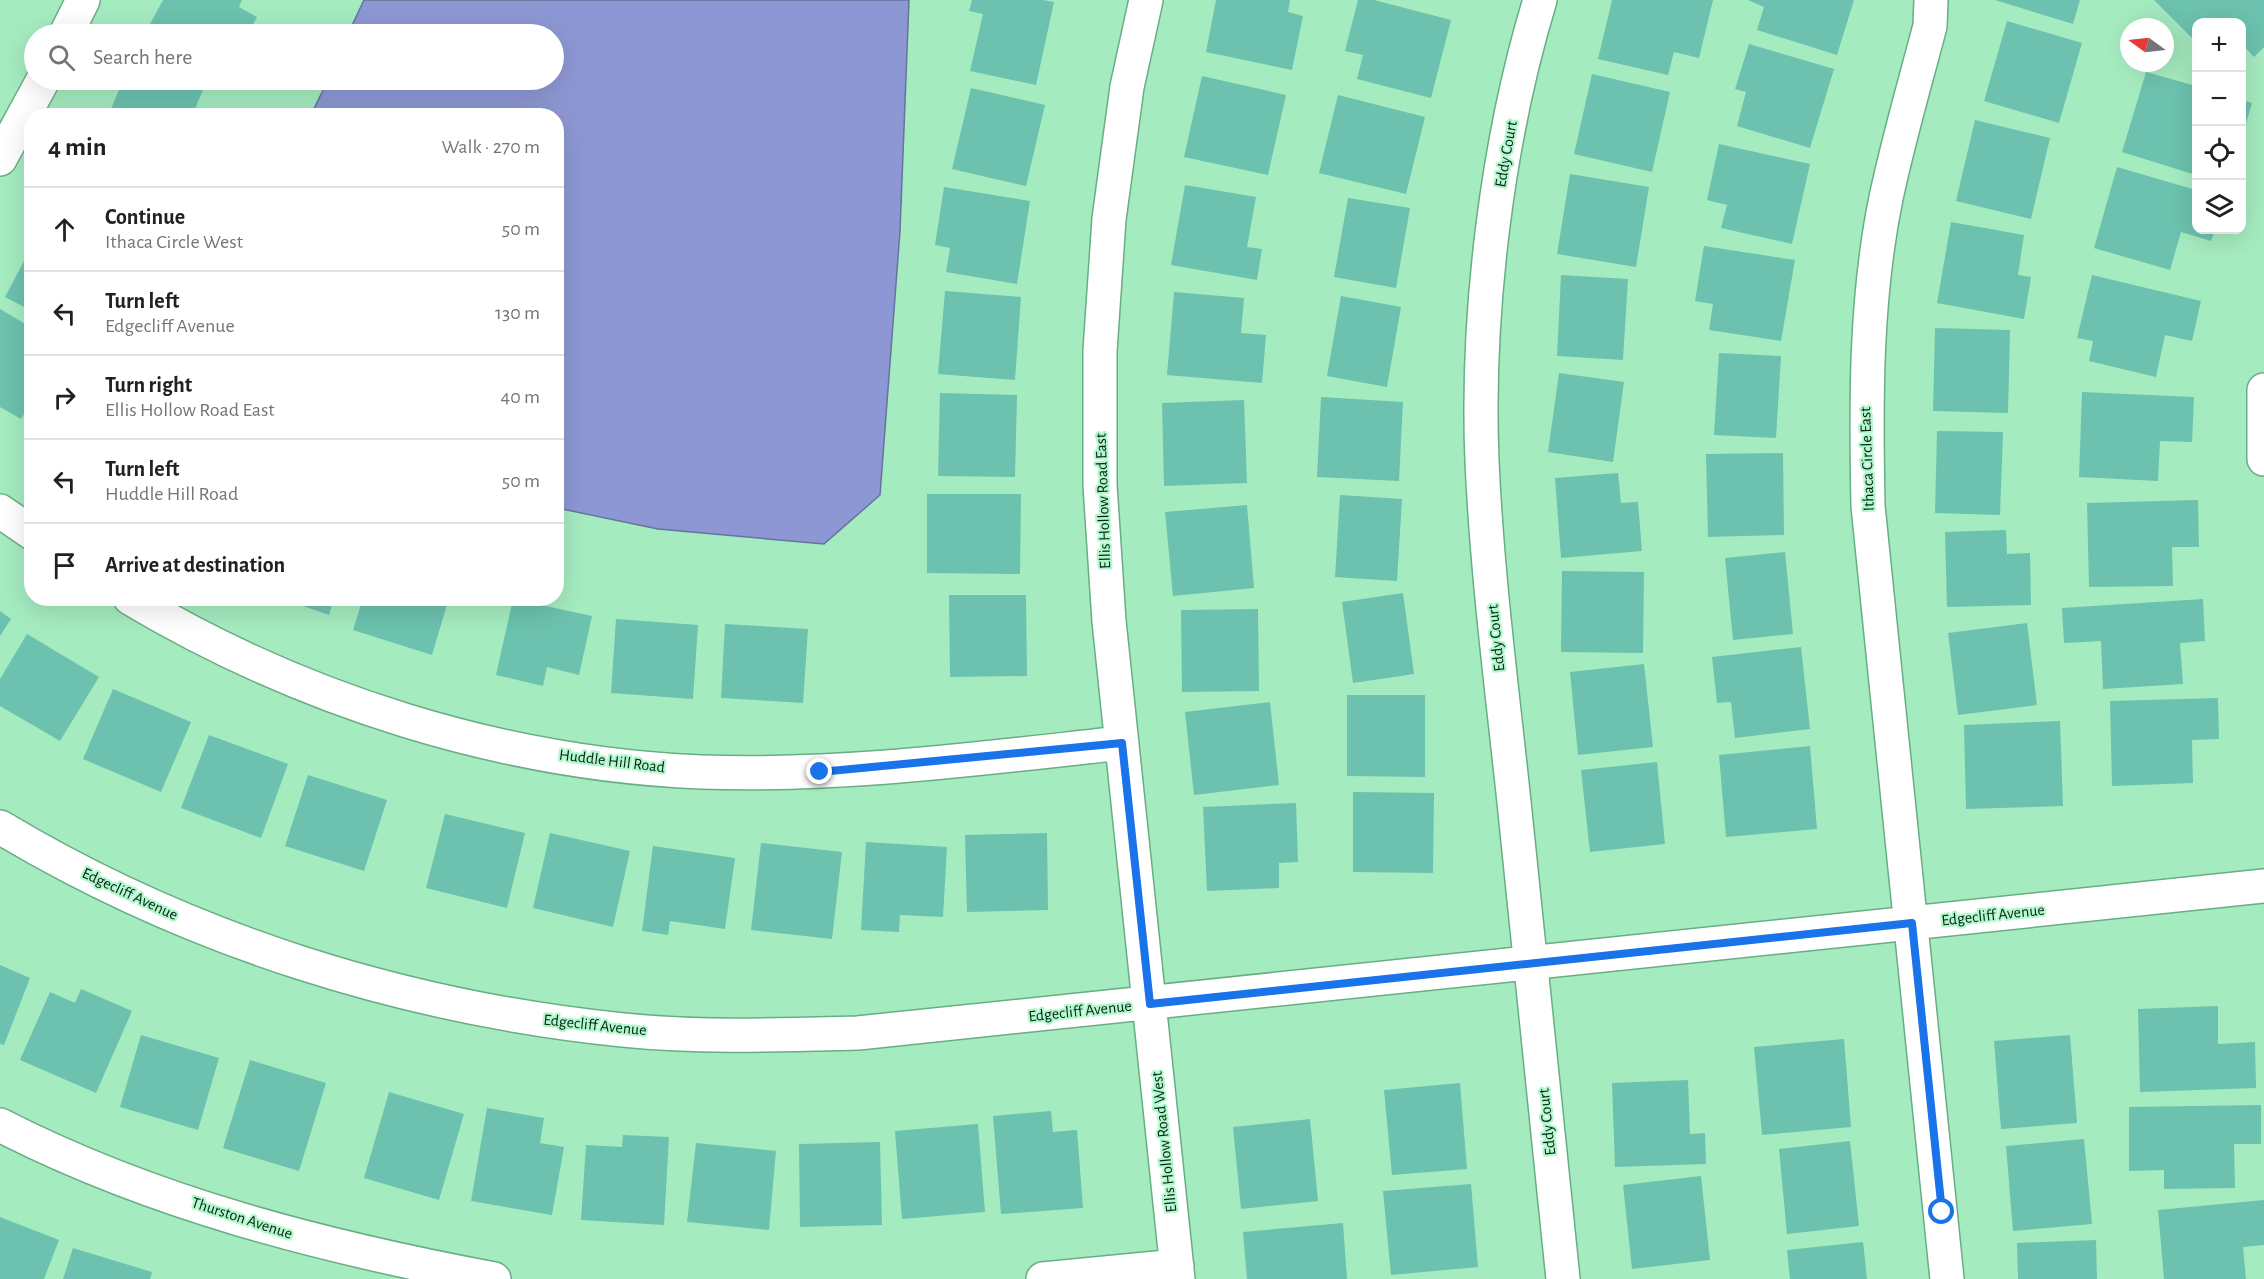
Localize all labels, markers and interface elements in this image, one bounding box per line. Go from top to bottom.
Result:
north arrow [2120,18,2174,72]
map controls [2192,18,2246,234]
button: + [2192,18,2246,72]
search box [24,24,564,90]
icon: search [45,41,78,74]
text: Search here [93,46,192,68]
button: − [2192,72,2246,126]
street label: Eddy Court [1492,119,1521,189]
button: locate [2192,126,2246,180]
text: 4 min [48,134,107,160]
text: Walk · 270 m [441,137,540,157]
button: layers [2192,180,2246,234]
text: Continue [105,206,185,228]
icon: ahead [48,213,81,246]
text: 50 m [502,219,540,239]
text: Ithaca Circle West [105,232,243,252]
text: Turn left [105,290,179,312]
icon: left [48,297,81,330]
text: 130 m [495,303,540,323]
text: Edgecliff Avenue [105,316,235,336]
text: Turn right [105,374,192,396]
icon: right [48,381,81,414]
text: 40 m [501,387,540,407]
text: Ellis Hollow Road East [105,400,275,420]
street label: Ithaca Circle East [1857,407,1877,511]
street label: Ellis Hollow Road East [1093,433,1113,569]
text: Turn left [105,458,179,480]
icon: left [48,465,81,498]
text: 50 m [502,471,540,491]
text: Huddle Hill Road [105,484,238,504]
icon: arrive [48,549,81,582]
text: Arrive at destination [105,554,285,576]
street label: Eddy Court [1485,604,1508,672]
street label: Huddle Hill Road [558,747,666,775]
route end [806,758,832,784]
street label: Edgecliff Avenue [80,865,180,923]
street label: Edgecliff Avenue [1941,902,2045,928]
street label: Edgecliff Avenue [1028,998,1132,1024]
street label: Edgecliff Avenue [543,1012,647,1038]
street label: Ellis Hollow Road West [1149,1071,1179,1213]
street label: Eddy Court [1536,1088,1559,1156]
street label: Thurston Avenue [190,1194,294,1242]
route start [1928,1198,1954,1224]

